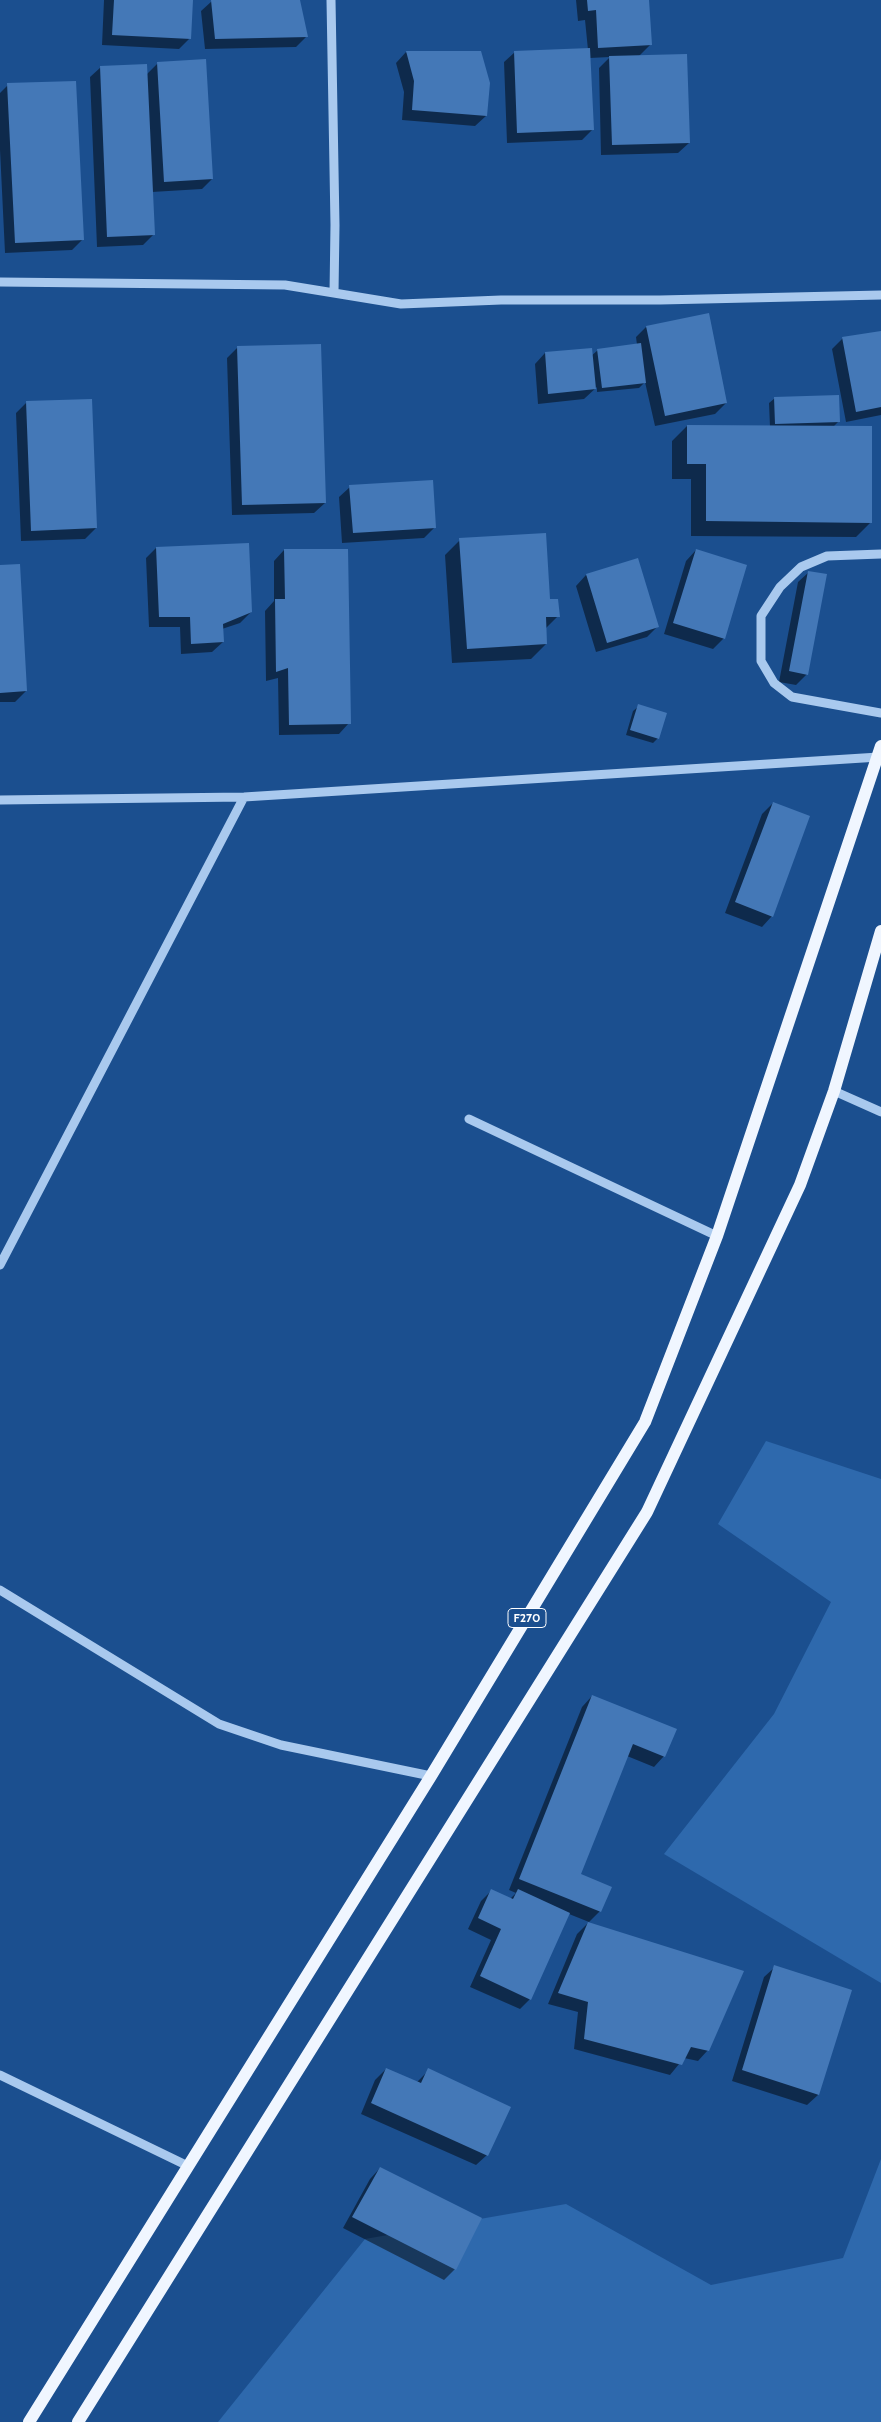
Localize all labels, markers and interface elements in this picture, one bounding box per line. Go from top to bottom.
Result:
road number: F270 [508,1609,546,1628]

